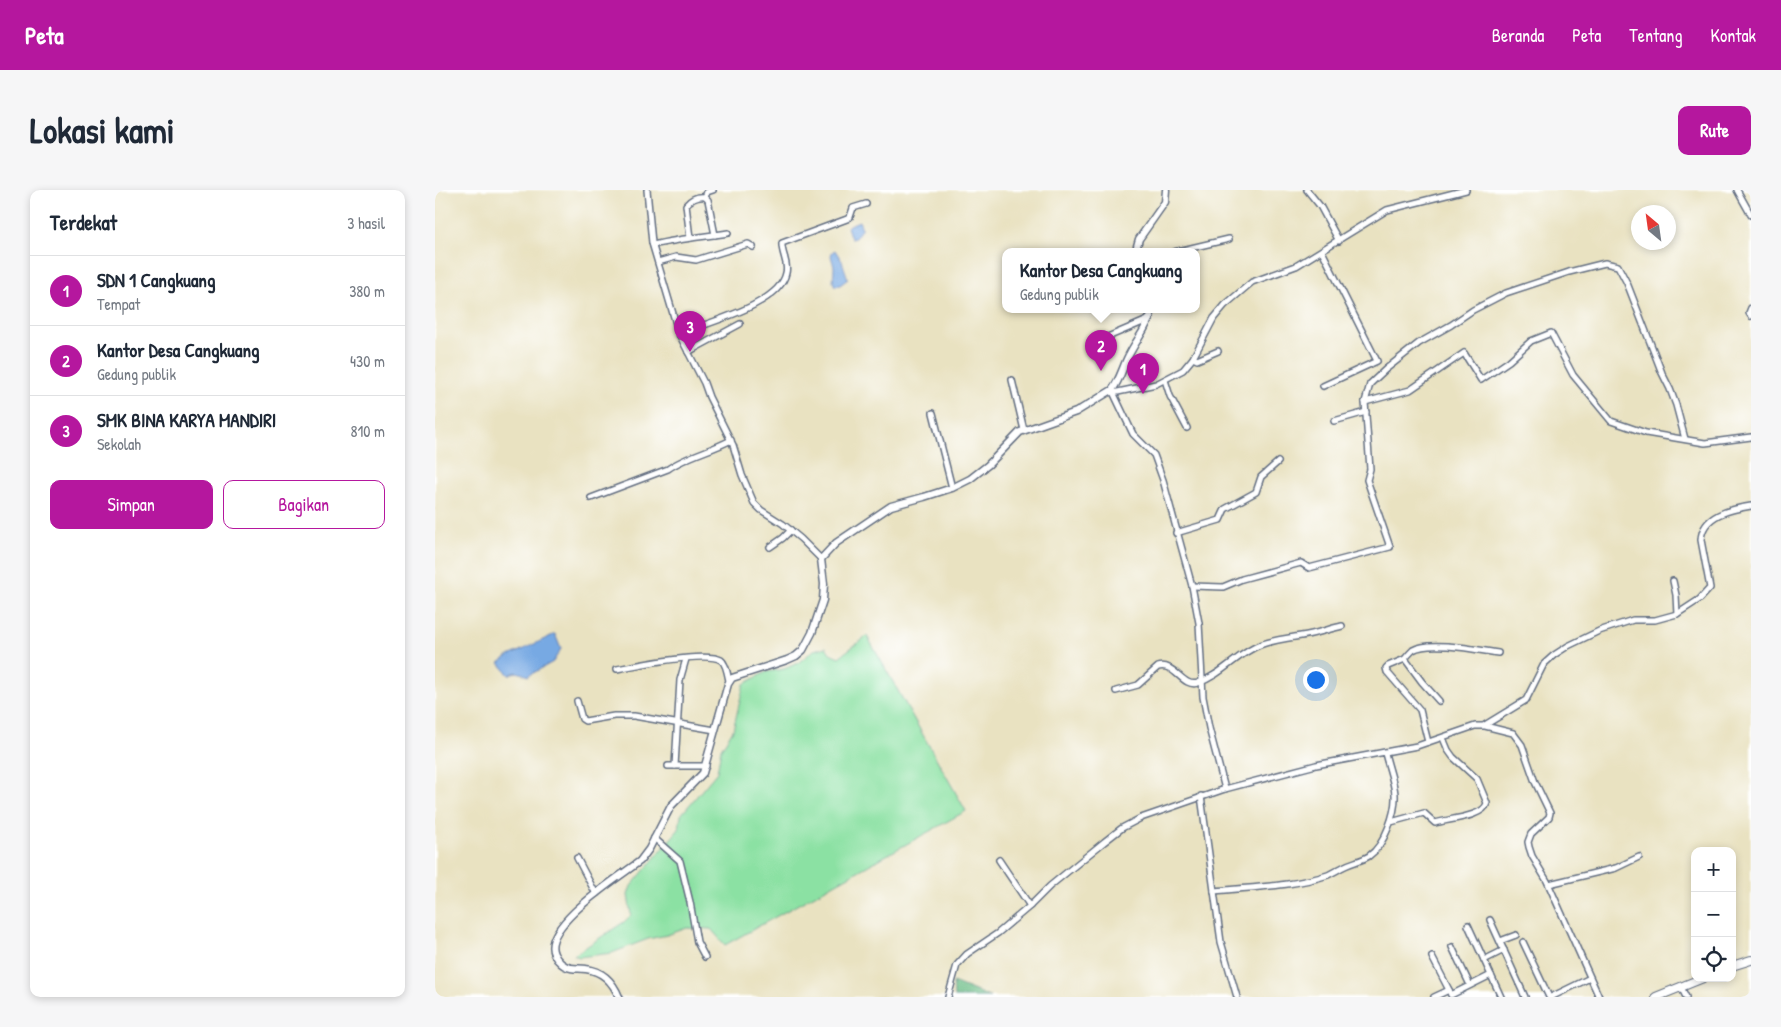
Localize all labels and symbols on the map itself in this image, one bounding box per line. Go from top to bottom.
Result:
north arrow [1631,205,1676,250]
pin: 3 [674,311,706,352]
pin: 2 [1085,330,1117,371]
pin: 1 [1127,353,1159,394]
your location [1303,667,1329,693]

